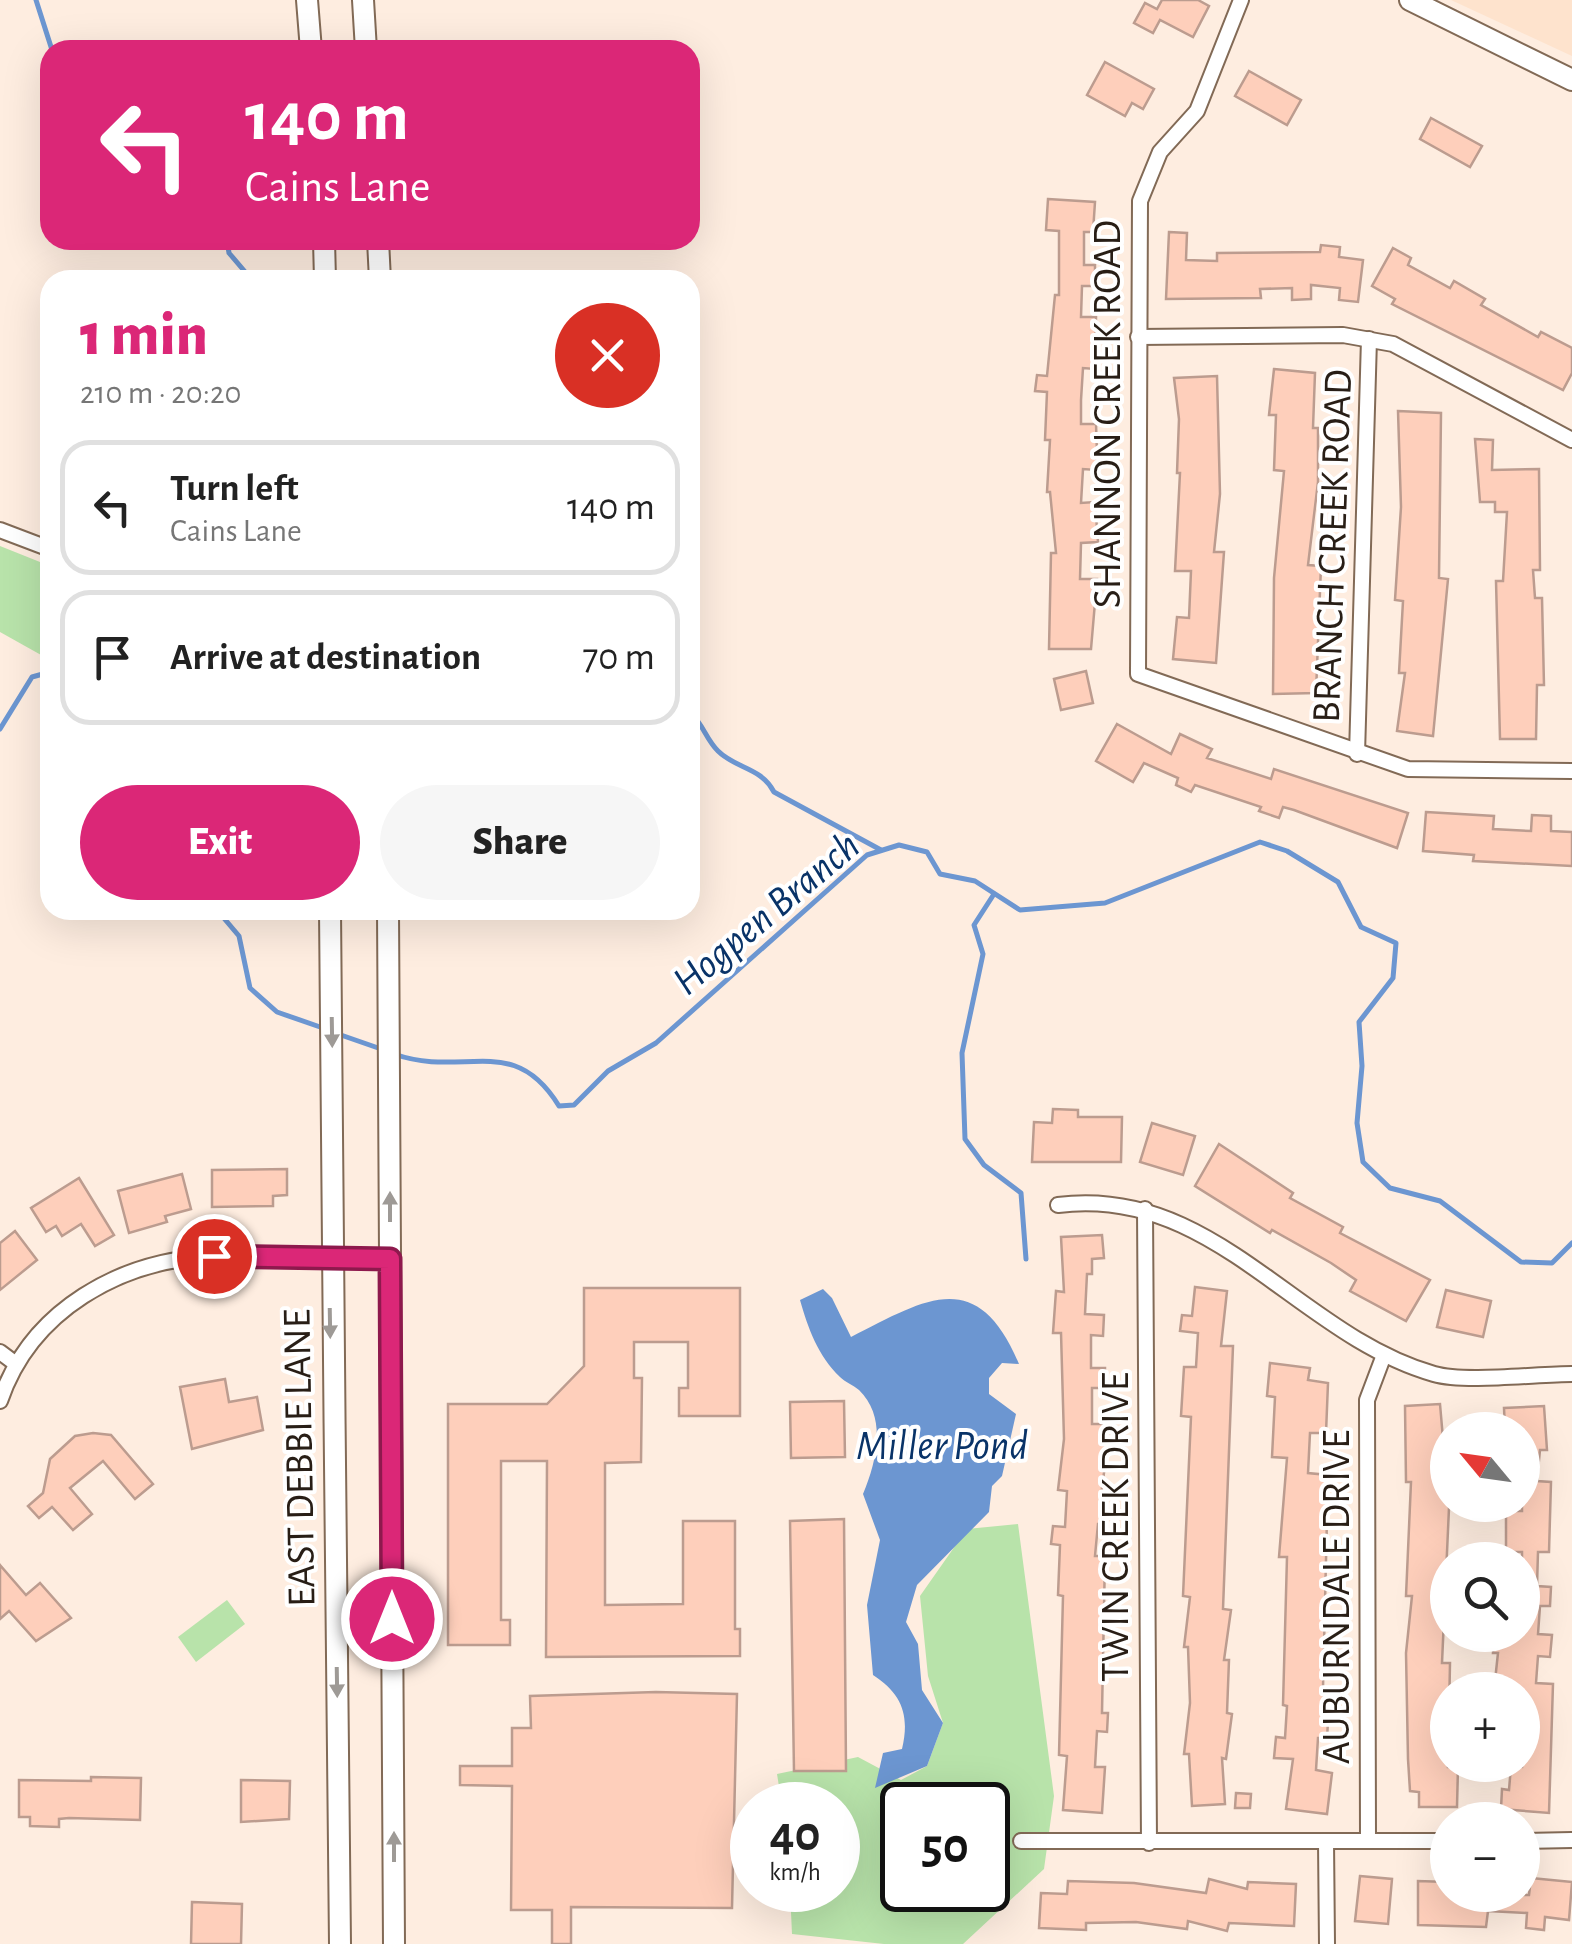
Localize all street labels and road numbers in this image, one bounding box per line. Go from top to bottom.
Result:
street label: SHANNON CREEK ROAD [1088,220,1128,608]
street label: BRANCH CREEK ROAD [1307,369,1359,724]
street label: EAST DEBBIE LANE [277,1309,323,1607]
street label: TWIN CREEK DRIVE [1096,1372,1136,1682]
street label: AUBURNDALE DRIVE [1317,1430,1357,1764]

